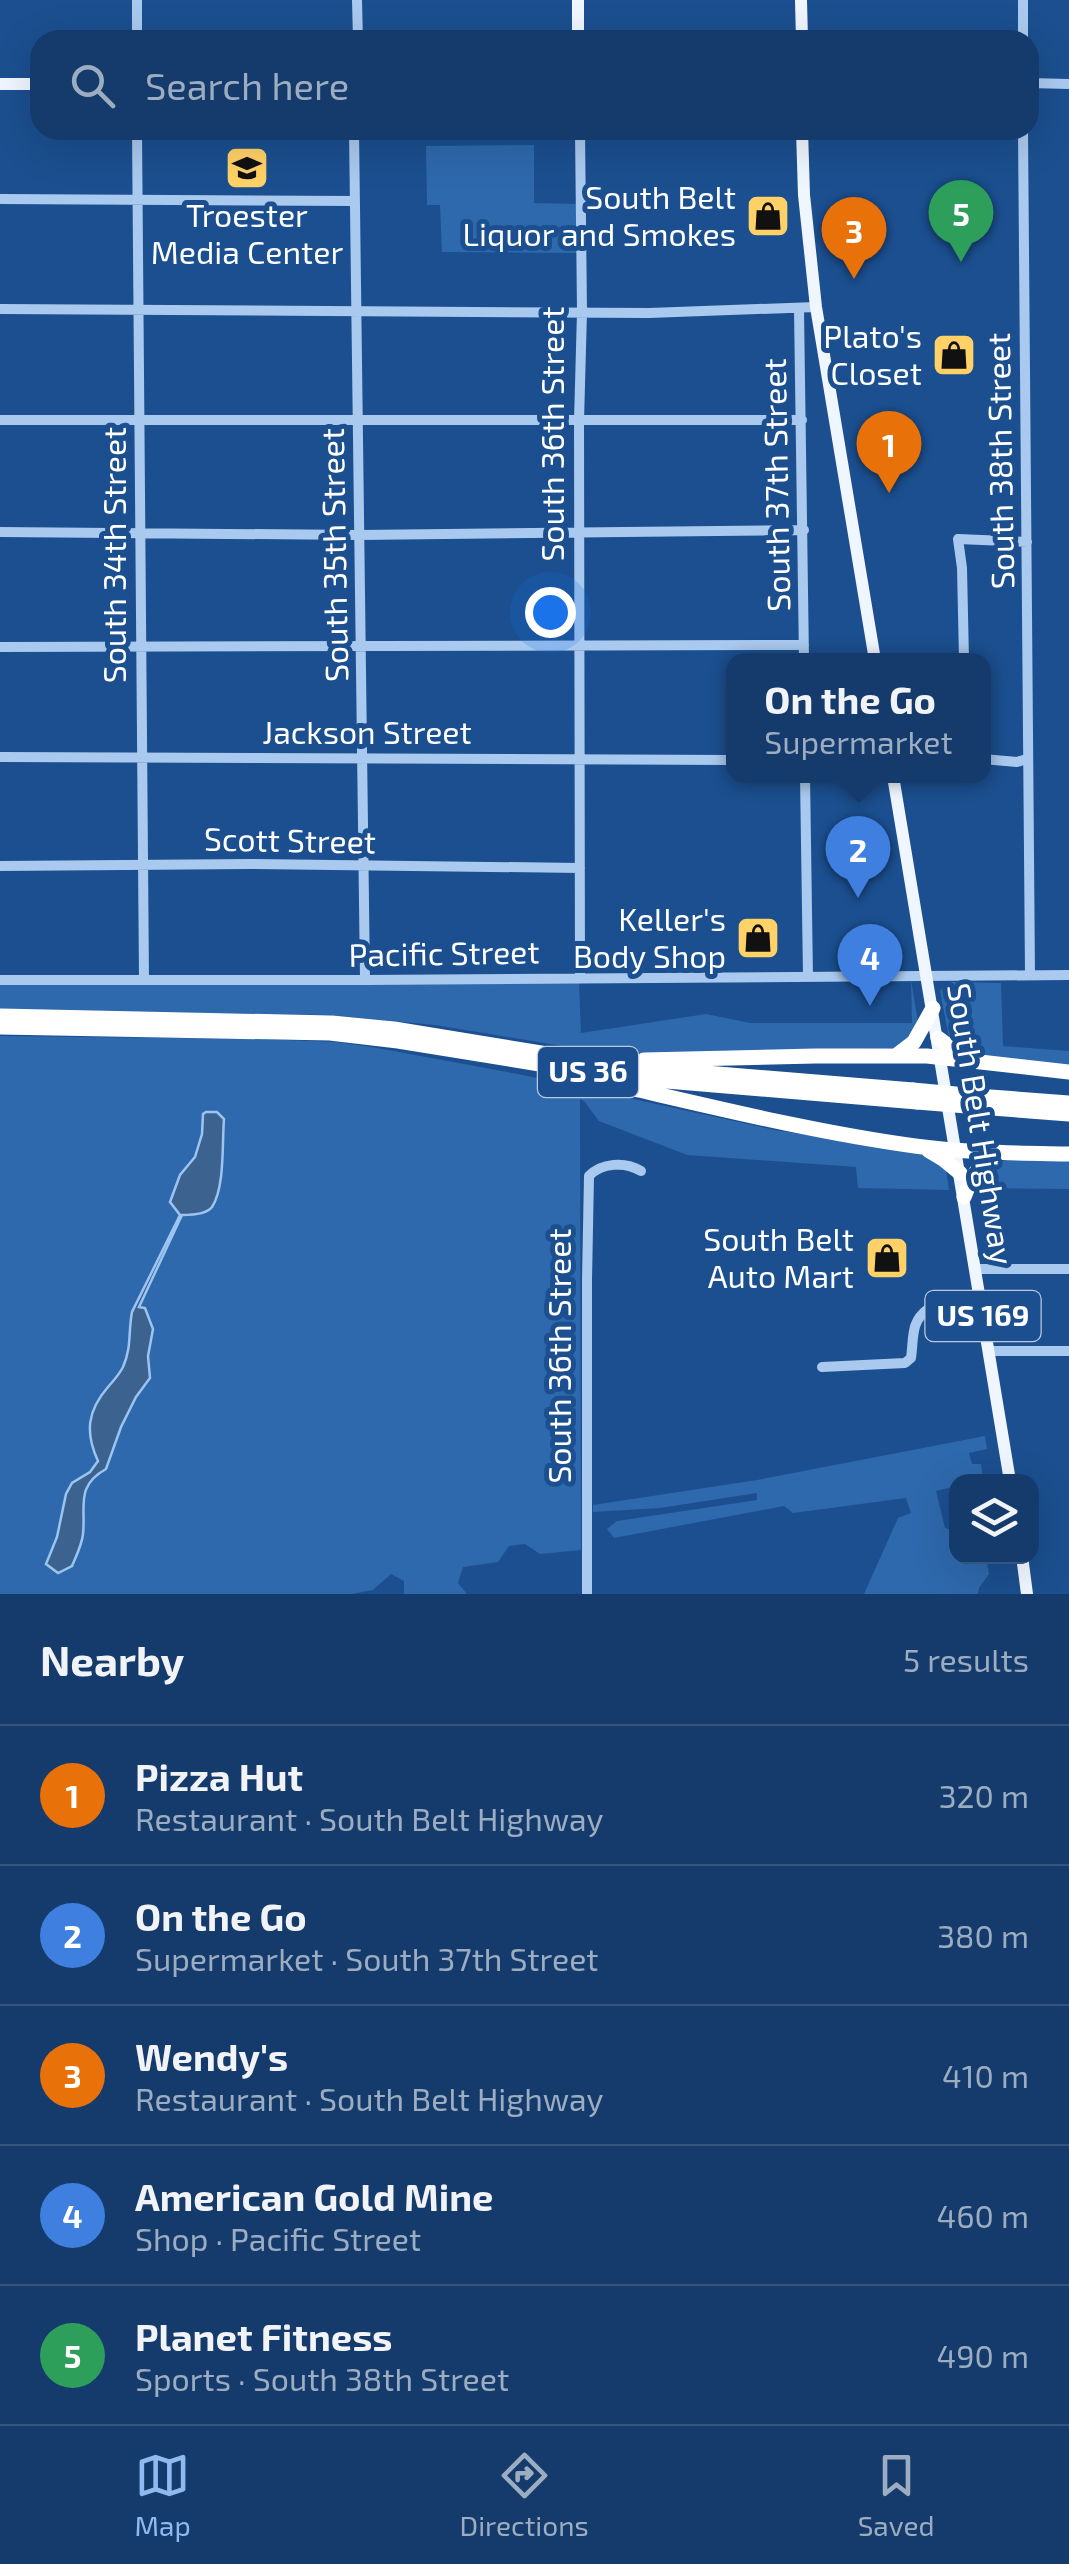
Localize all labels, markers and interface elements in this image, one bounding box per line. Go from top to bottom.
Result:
search box [30,30,1039,140]
icon: search [65,58,120,113]
text: Search here [145,62,349,108]
school or university icon: Troester Media Center [224,145,270,191]
place label: South Belt Liquor and Smokes [463,177,736,252]
pin: 5 [928,180,994,262]
shop icon: South Belt Liquor and Smokes [745,193,791,239]
place label: Troester Media Center [151,195,343,270]
pin: 3 [822,196,886,279]
street label: South 36th Street [532,306,570,562]
place label: Plato's Closet [823,316,922,391]
shop icon: Plato's Closet [931,332,977,378]
street label: South 38th Street [978,333,1020,590]
street label: South 37th Street [754,358,796,612]
pin: 1 [856,410,922,493]
street label: South 34th Street [94,427,132,683]
street label: South 35th Street [312,428,354,682]
your location [525,587,576,638]
popup [726,653,991,783]
text: On the Go [764,676,936,722]
street label: Jackson Street [262,712,472,750]
text: Supermarket [764,722,953,760]
pin: 2 [826,816,890,898]
street label: Scott Street [204,819,376,859]
place label: Keller's Body Shop [573,899,726,974]
shop icon: Keller's Body Shop [735,915,781,961]
pin: 4 [838,924,902,1006]
street label: Pacific Street [348,931,540,973]
street label: South Belt Highway [941,980,1023,1267]
road number: US 36 [538,1047,638,1097]
place label: South Belt Auto Mart [703,1219,854,1294]
street label: South 36th Street [539,1228,577,1484]
shop icon: South Belt Auto Mart [864,1235,910,1281]
road number: US 169 [926,1291,1040,1341]
map controls [949,1474,1039,1564]
button: layers [949,1474,1039,1564]
text: Nearby [40,1634,184,1684]
text: 5 results [903,1640,1029,1678]
text: Pizza Hut [135,1753,303,1799]
text: 1 [66,1776,79,1814]
text: 320 m [939,1776,1029,1814]
text: Restaurant · South Belt Highway [135,1799,604,1837]
text: On the Go [135,1893,307,1939]
text: 2 [63,1916,82,1954]
text: 380 m [937,1916,1029,1954]
text: Supermarket · South 37th Street [135,1939,599,1977]
text: Wendy's [135,2033,288,2079]
text: 3 [63,2056,82,2094]
text: 410 m [942,2056,1029,2094]
text: Restaurant · South Belt Highway [135,2079,604,2117]
text: American Gold Mine [135,2173,493,2219]
text: 4 [62,2196,83,2234]
text: 460 m [937,2196,1029,2234]
text: Shop · Pacific Street [135,2219,421,2257]
text: Planet Fitness [135,2313,393,2359]
text: 5 [64,2336,81,2374]
text: 490 m [937,2336,1029,2374]
text: Sports · South 38th Street [135,2359,509,2397]
tab: Map [134,2448,191,2542]
tab: Directions [460,2448,589,2542]
tab: Saved [858,2448,935,2542]

